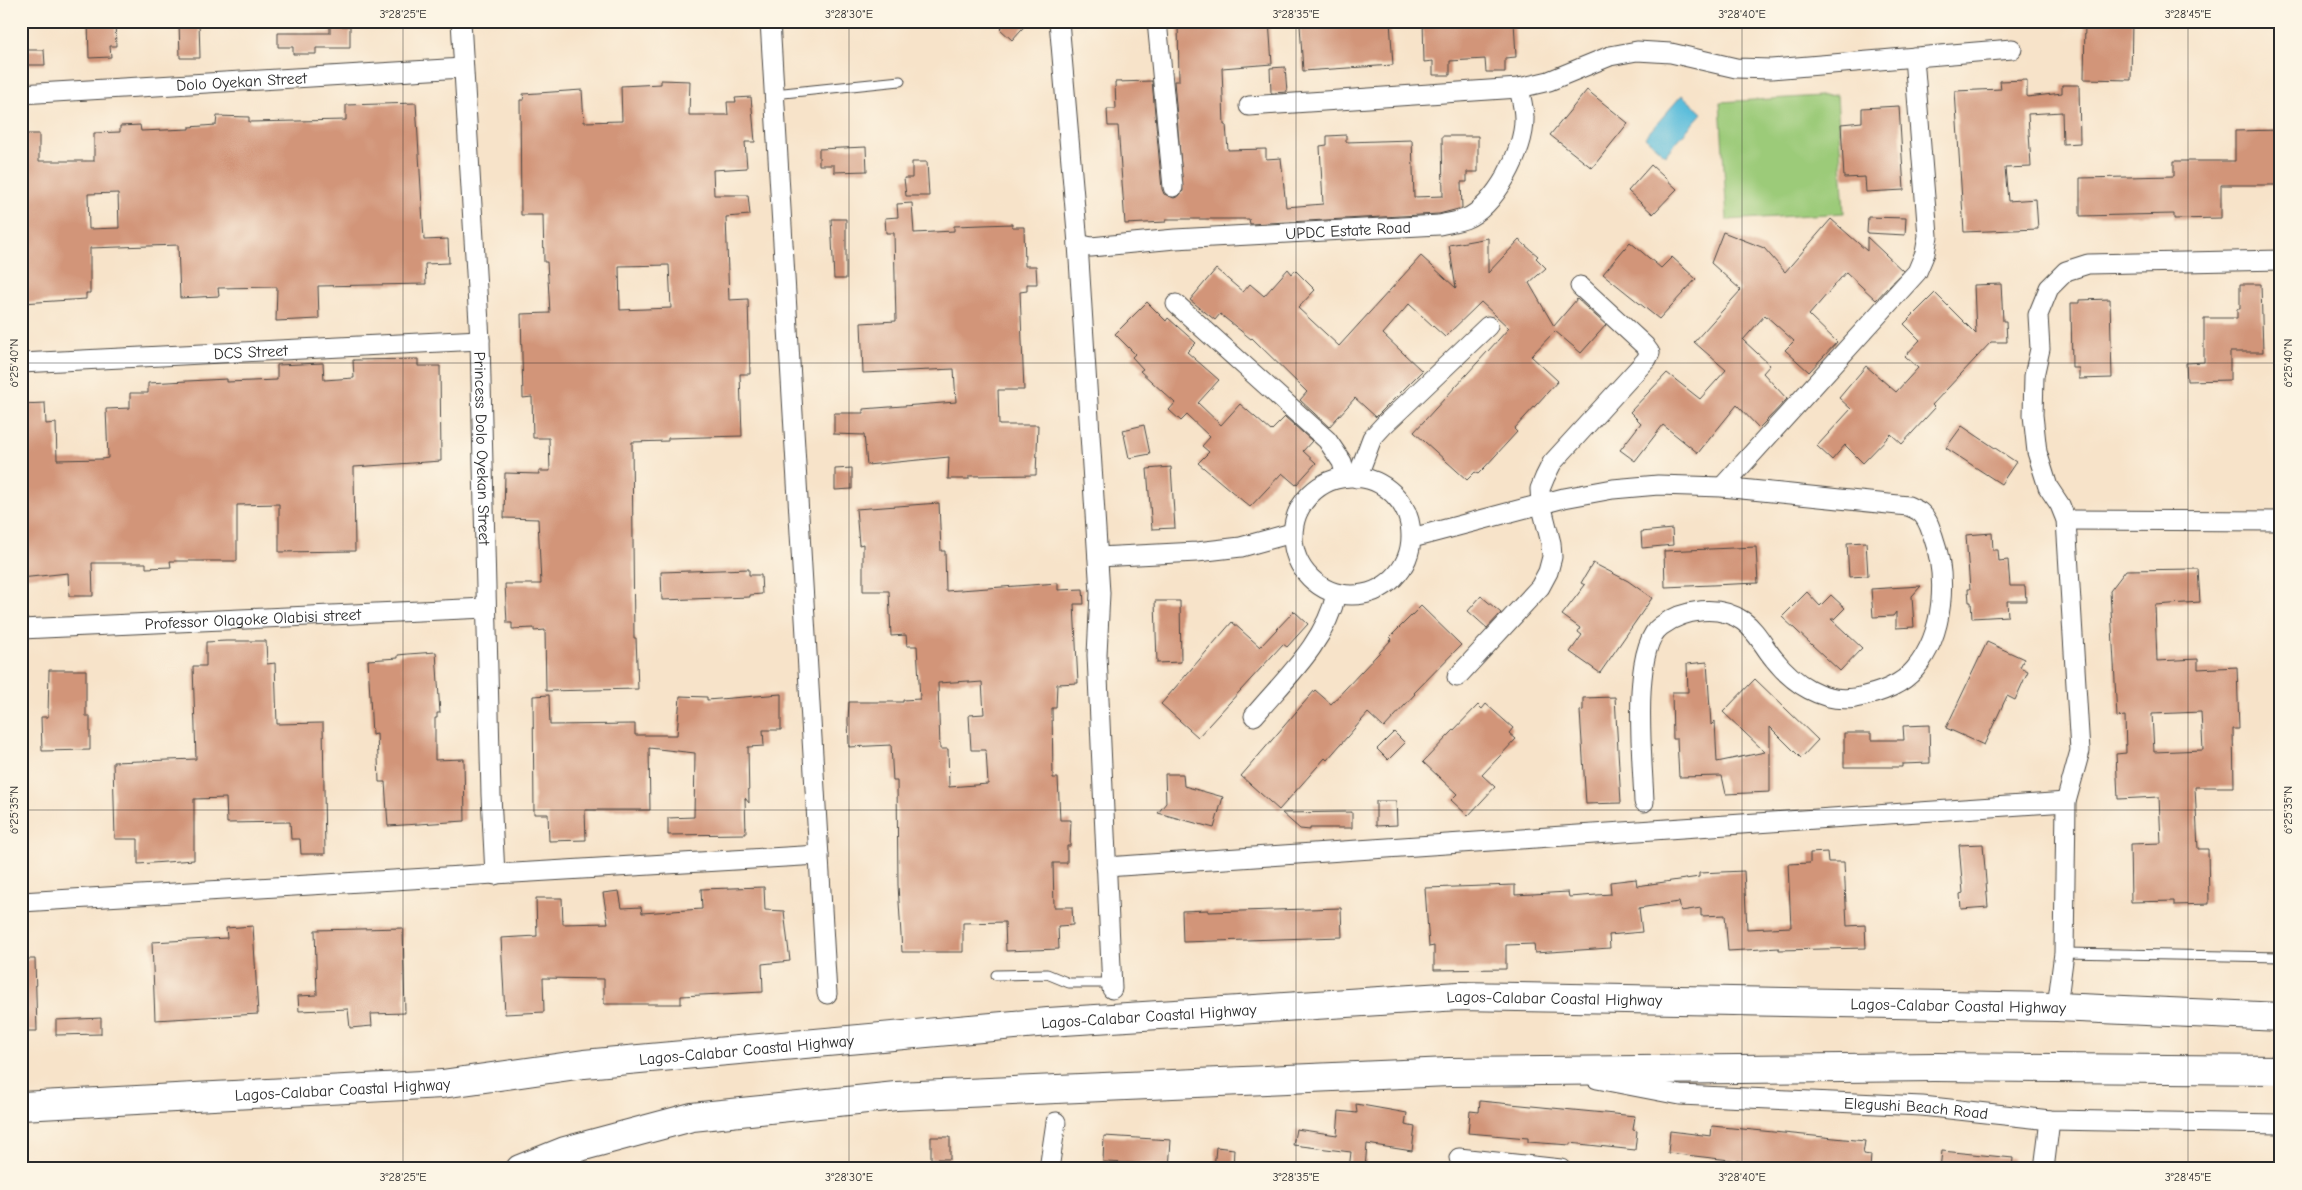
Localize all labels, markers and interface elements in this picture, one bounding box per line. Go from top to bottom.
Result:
text: 3°28'25"E [379,7,427,21]
text: 3°28'30"E [825,7,873,21]
text: 3°28'35"E [1273,7,1319,21]
text: 3°28'40"E [1718,7,1766,21]
text: 3°28'45"E [2165,7,2211,21]
street label: Dolo Oyekan Street [176,69,308,95]
street label: UPDC Estate Road [1285,218,1412,243]
text: 6°25'40"N [7,339,21,387]
text: 6°25'40"N [2281,339,2295,387]
street label: DCS Street [213,342,289,363]
street label: Princess Dolo Oyekan Street [470,352,493,546]
street label: Professor Olagoke Olabisi street [144,606,362,633]
text: 6°25'35"N [7,786,21,834]
text: 6°25'35"N [2281,786,2295,834]
street label: Lagos-Calabar Coastal Highway [1446,988,1663,1010]
street label: Lagos-Calabar Coastal Highway [1850,995,2067,1017]
street label: Lagos-Calabar Coastal Highway [1041,1001,1258,1033]
street label: Lagos-Calabar Coastal Highway [638,1032,856,1069]
street label: Lagos-Calabar Coastal Highway [234,1075,452,1105]
street label: Elegushi Beach Road [1844,1094,1989,1123]
text: 3°28'25"E [379,1170,427,1184]
text: 3°28'30"E [825,1170,873,1184]
text: 3°28'35"E [1273,1170,1319,1184]
text: 3°28'40"E [1718,1170,1766,1184]
text: 3°28'45"E [2165,1170,2211,1184]

